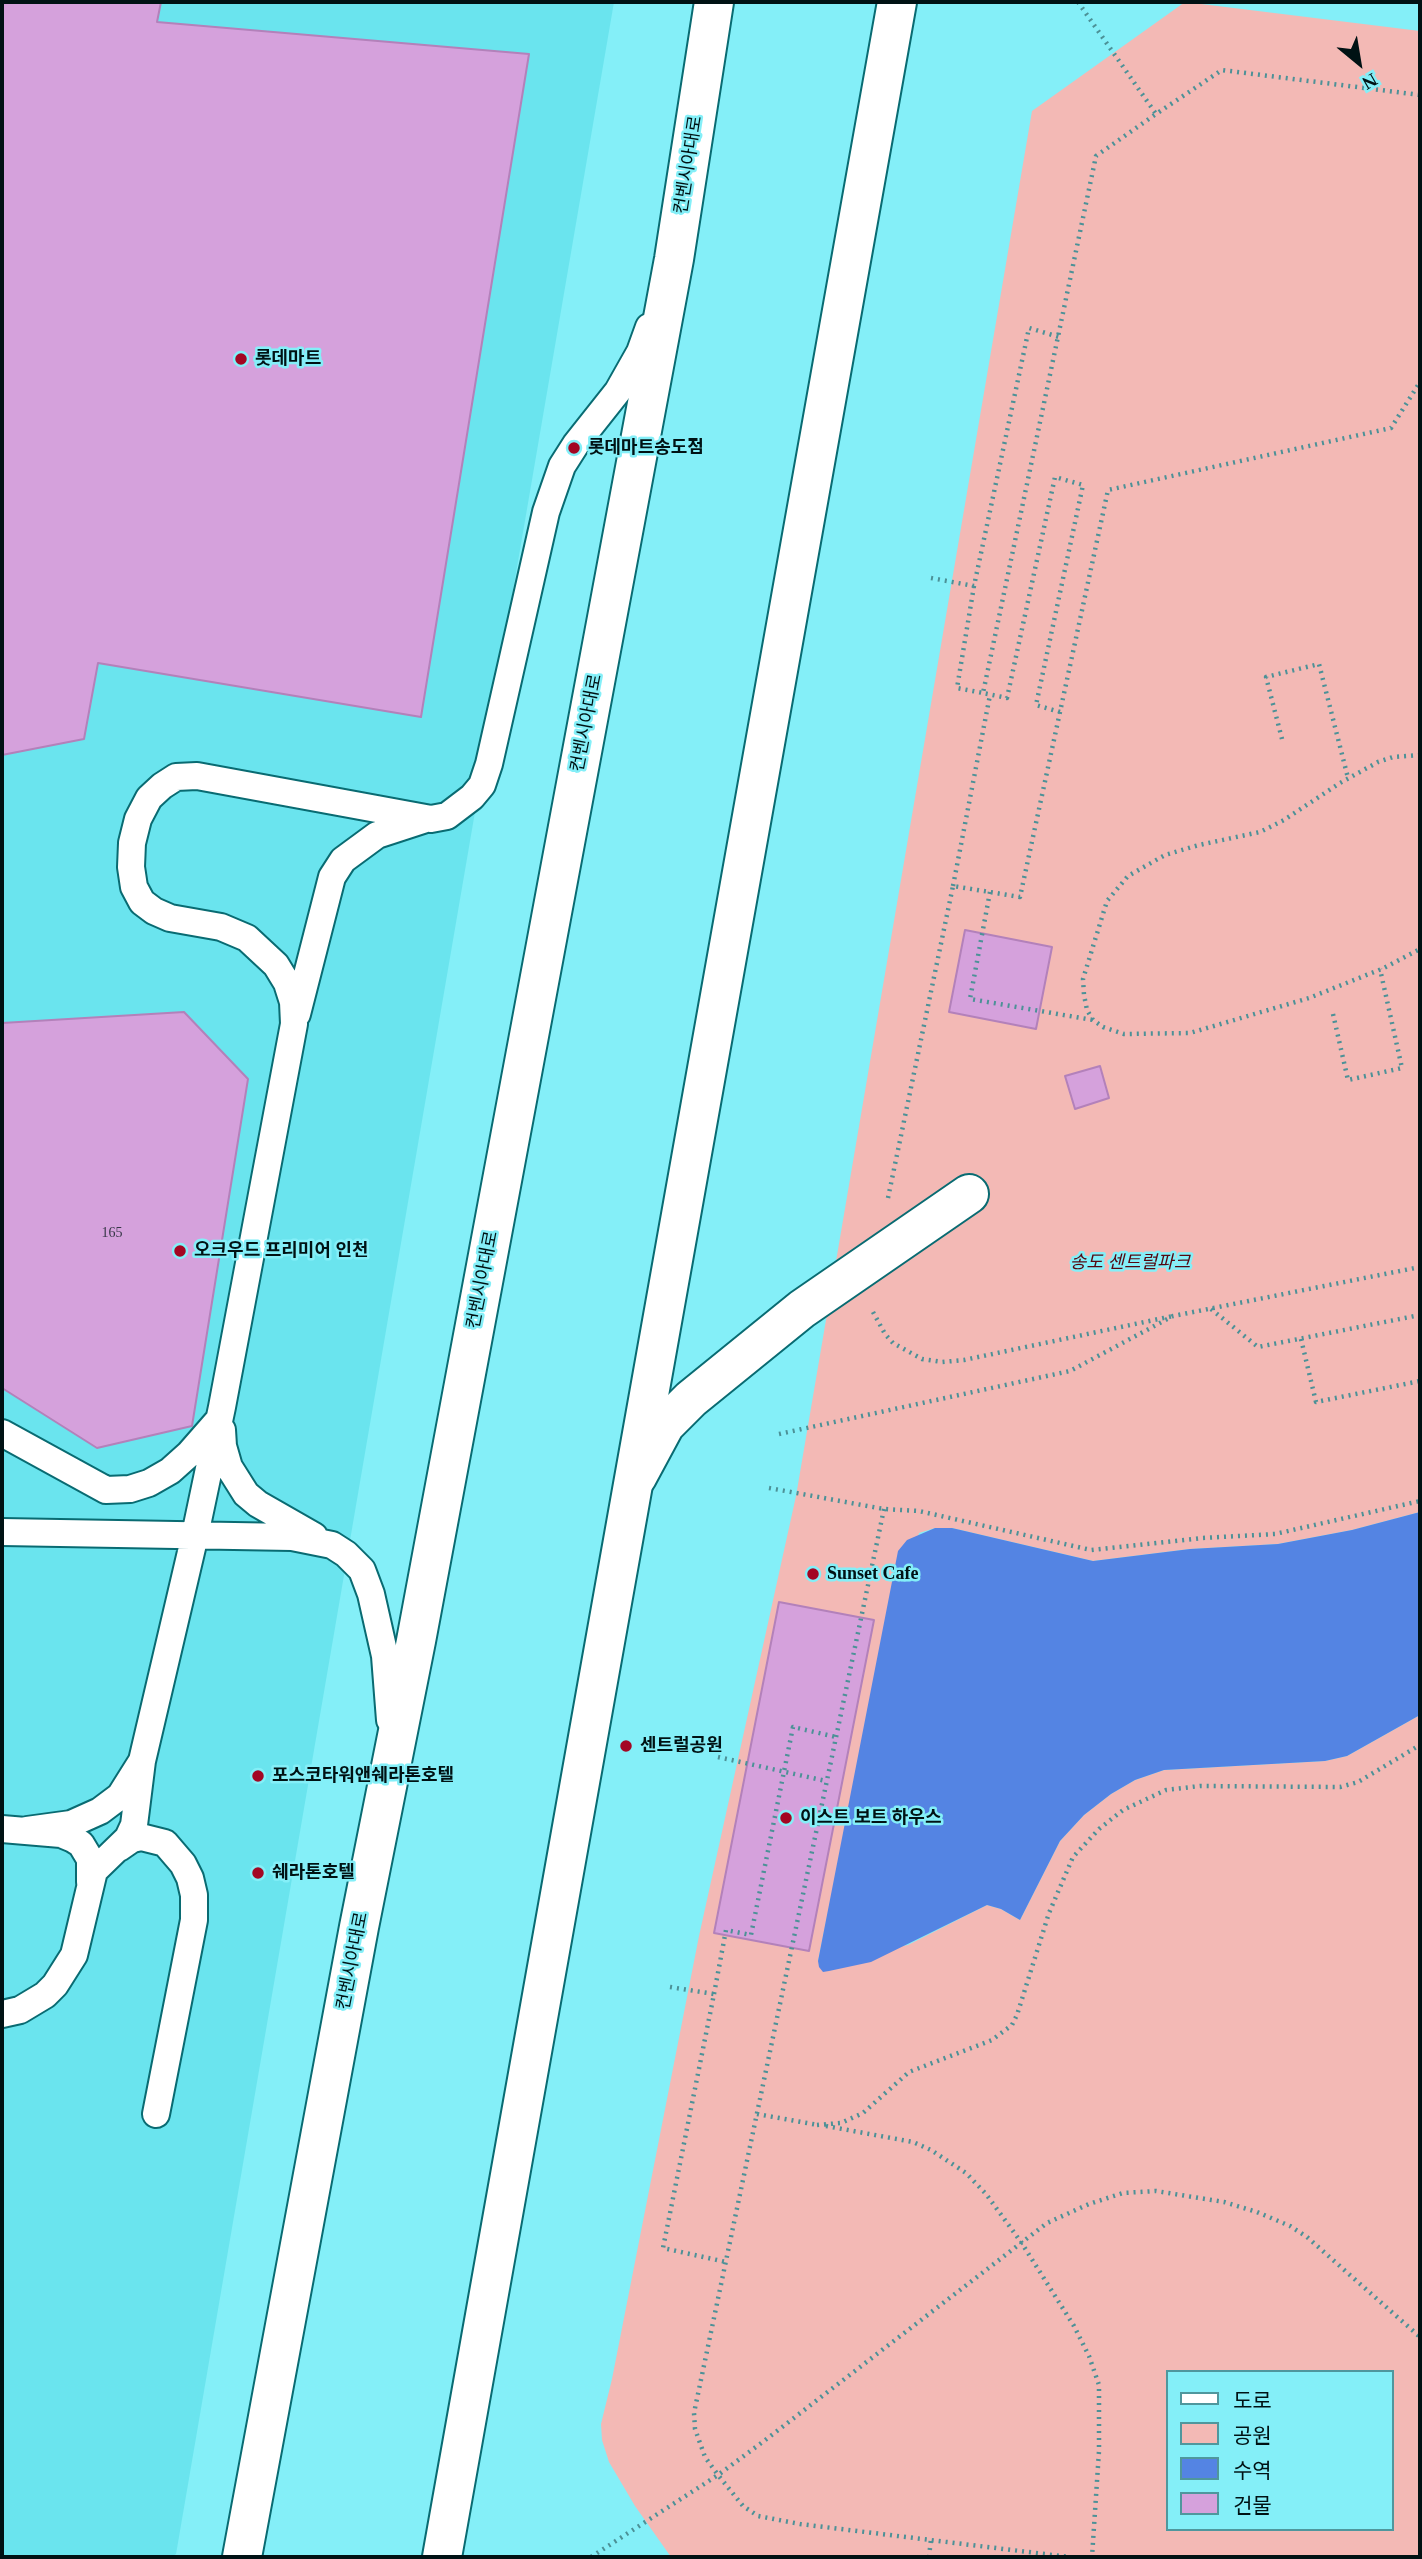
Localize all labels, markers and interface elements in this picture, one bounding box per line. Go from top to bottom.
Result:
north arrow [1324,28,1394,98]
text: N [1359,69,1381,94]
street label: 컨벤시아대로 [671,114,707,216]
place label: 롯데마트 [255,348,321,370]
marker: 롯데마트 [233,351,249,367]
place label: 롯데마트송도점 [588,437,704,459]
marker: 롯데마트송도점 [566,440,582,456]
street label: 컨벤시아대로 [567,672,607,774]
house number: 165 [102,1225,122,1241]
street label: 컨벤시아대로 [463,1229,503,1331]
place label: 오크우드 프리미어 인천 [194,1240,369,1262]
marker: 오크우드 프리미어 인천 [172,1243,188,1259]
park label: 송도 센트럴파크 [1070,1252,1190,1274]
place label: Sunset Cafe [827,1563,919,1585]
marker: Sunset Cafe [805,1566,821,1582]
place label: 센트럴공원 [640,1735,723,1757]
marker: 센트럴공원 [618,1738,634,1754]
place label: 포스코타워앤쉐라톤호텔 [272,1765,454,1787]
marker: 포스코타워앤쉐라톤호텔 [250,1768,266,1784]
place label: 이스트 보트 하우스 [800,1807,941,1829]
marker: 이스트 보트 하우스 [778,1810,794,1826]
place label: 쉐라톤호텔 [272,1862,355,1884]
marker: 쉐라톤호텔 [250,1865,266,1881]
street label: 컨벤시아대로 [333,1910,373,2012]
legend [1166,2370,1394,2531]
text: 도로 [1233,2389,1272,2413]
text: 공원 [1233,2424,1272,2448]
text: 수역 [1233,2459,1272,2483]
text: 건물 [1233,2494,1272,2518]

